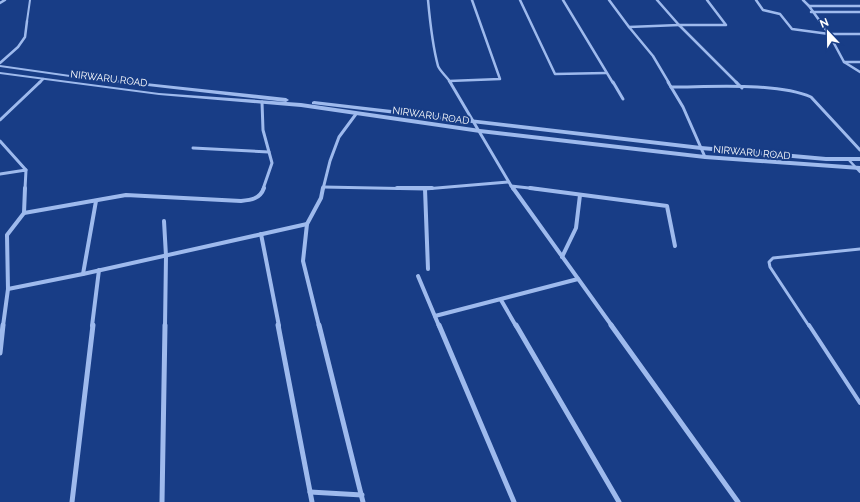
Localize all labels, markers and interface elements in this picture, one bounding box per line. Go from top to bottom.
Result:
north arrow [808,12,848,52]
text: N [818,16,831,31]
street label: NIRWARU ROAD [70,68,148,89]
street label: NIRWARU ROAD [392,105,470,126]
street label: NIRWARU ROAD [713,144,791,161]

